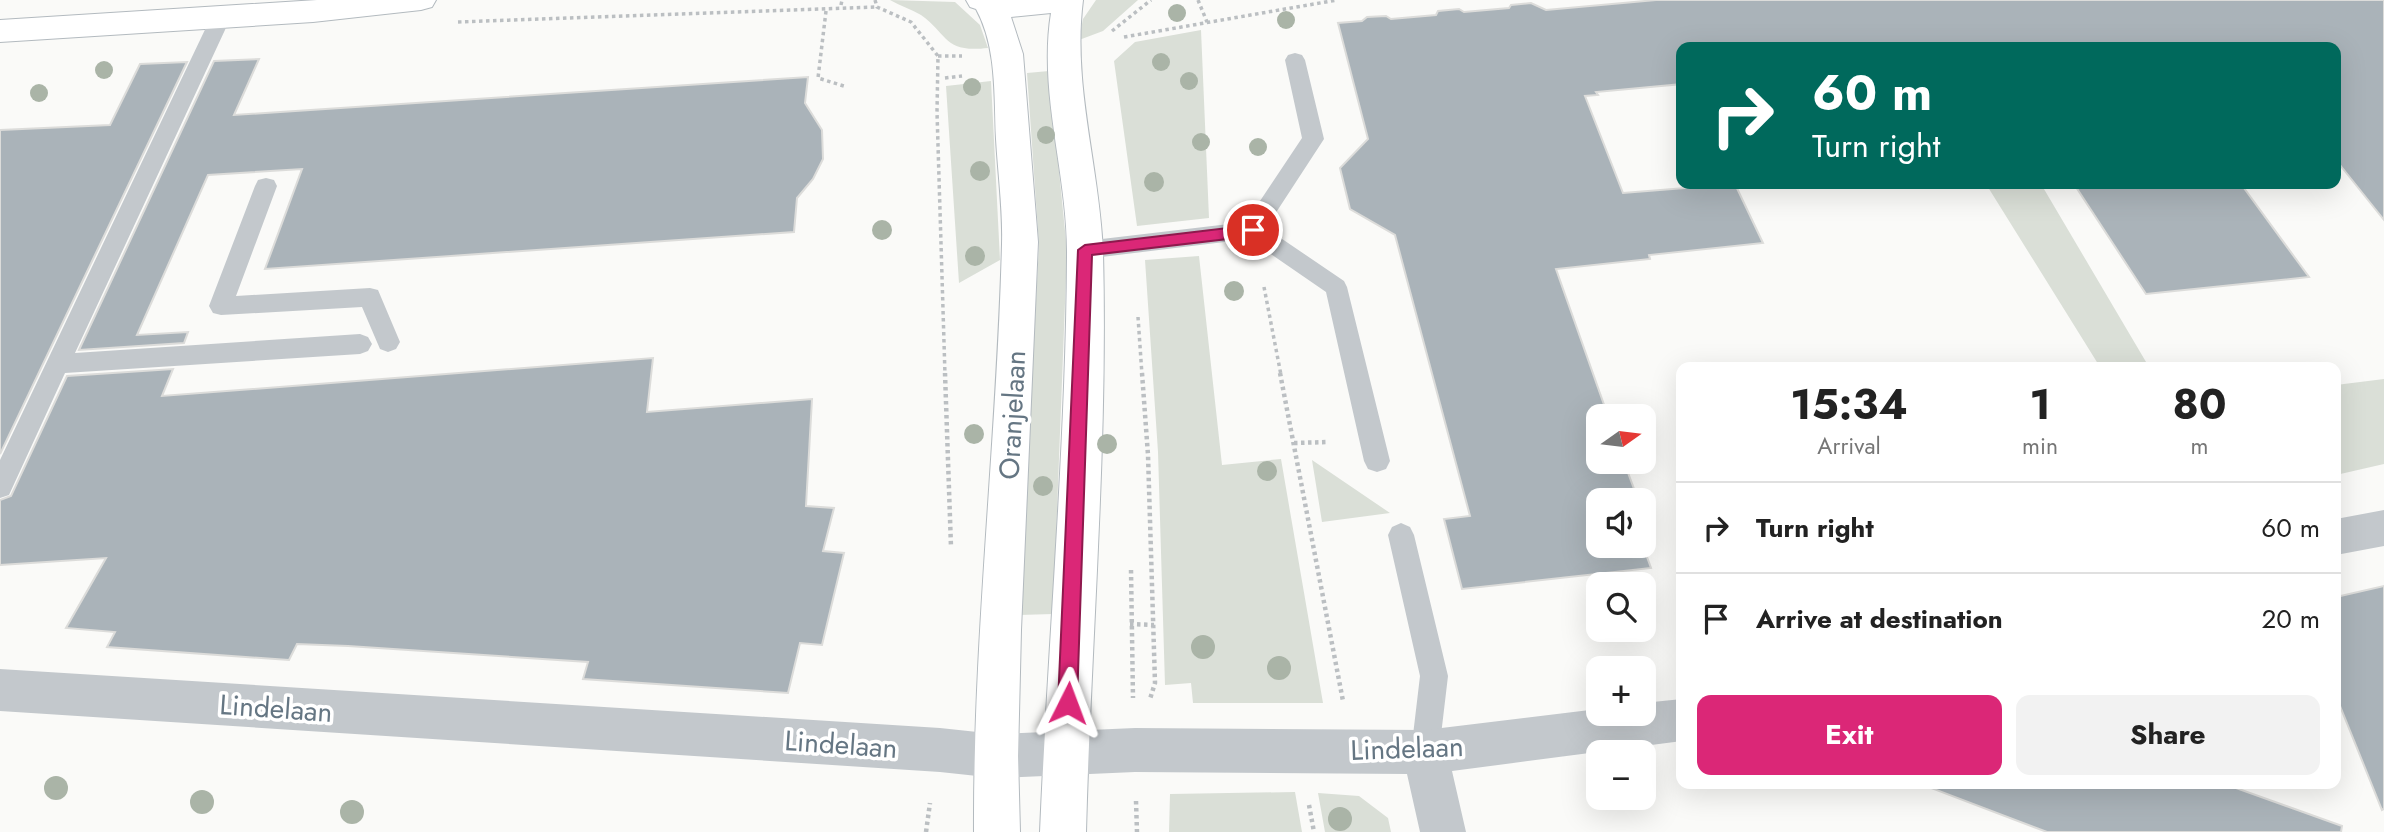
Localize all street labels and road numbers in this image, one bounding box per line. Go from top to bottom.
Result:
street label: Oranjelaan [989,349,1036,481]
street label: Lindelaan [218,684,334,733]
street label: Lindelaan [783,720,899,769]
street label: Lindelaan [1350,726,1464,771]

